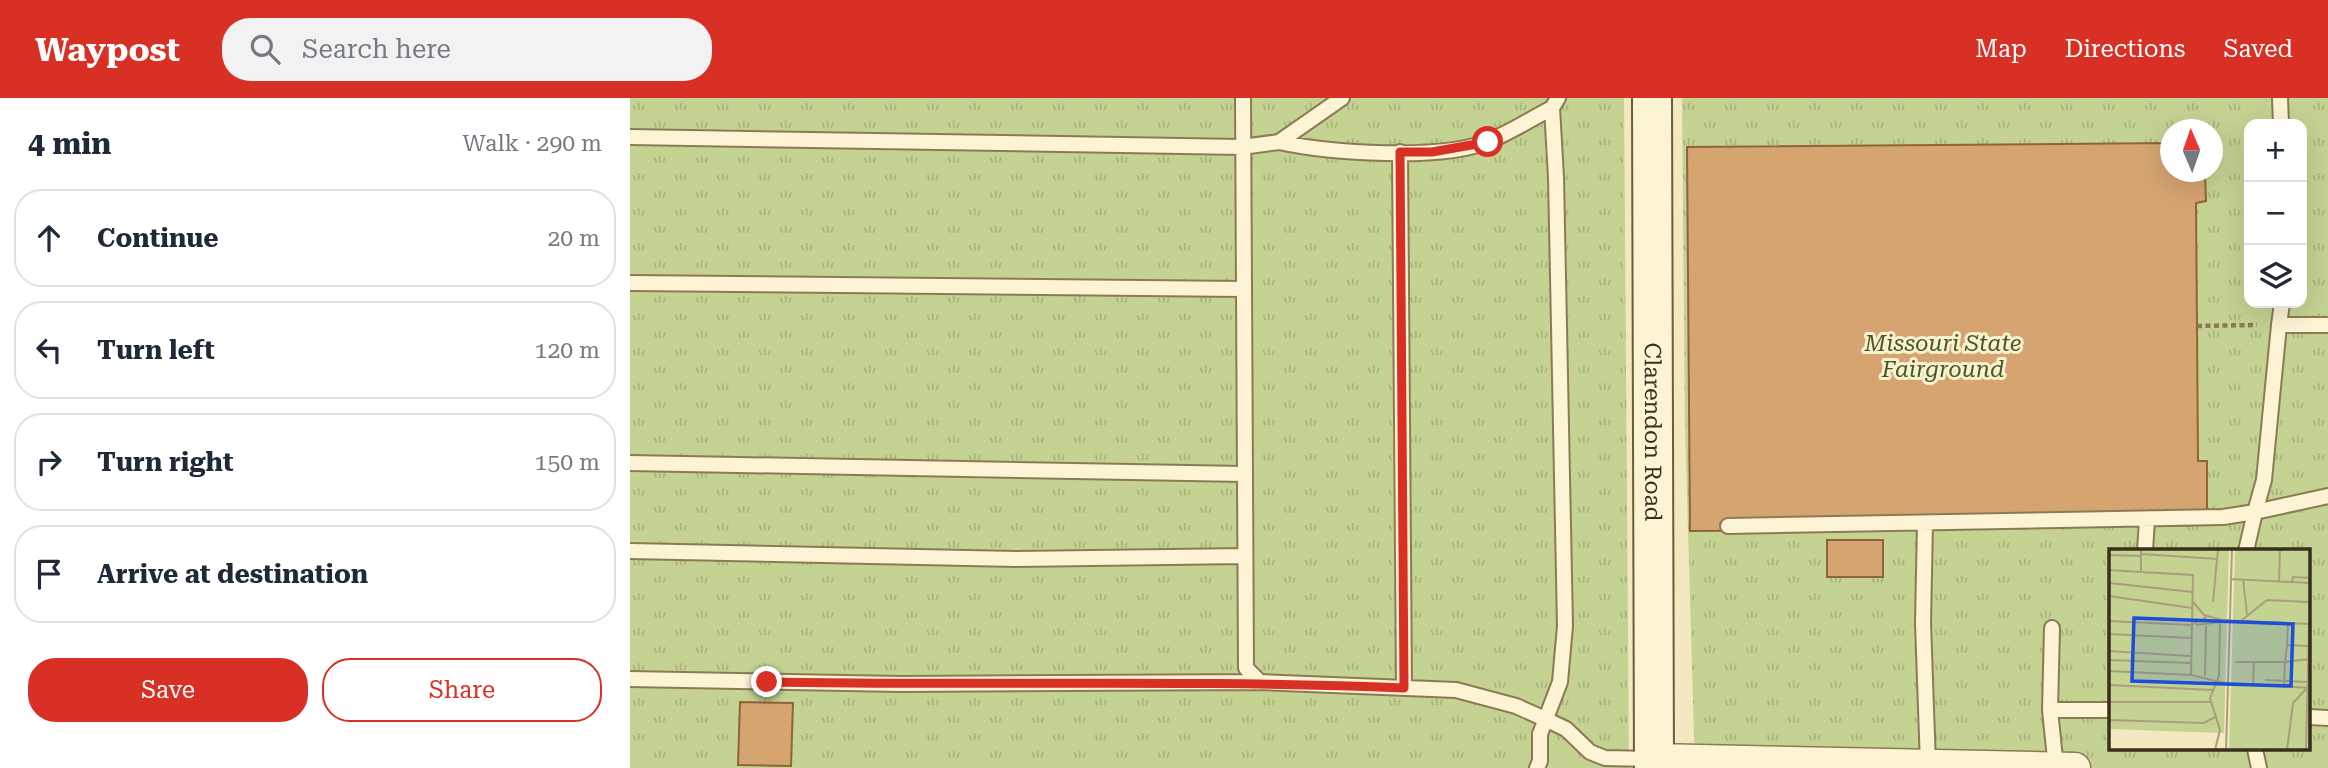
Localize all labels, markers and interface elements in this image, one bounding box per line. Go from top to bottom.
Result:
search box [222,18,712,81]
text: Waypost [35,30,180,69]
icon: search [246,30,284,68]
text: Search here [302,34,451,64]
text: Map [1975,35,2027,63]
text: Directions [2065,35,2185,63]
text: Saved [2223,35,2293,63]
north arrow [2160,119,2223,182]
map controls [2244,119,2307,308]
button: + [2244,119,2307,182]
text: 4 min [28,126,111,161]
route start [1472,126,1503,157]
text: Walk · 290 m [463,130,602,157]
button: − [2244,182,2307,245]
icon: ahead [30,219,68,257]
text: Continue [97,223,219,253]
text: 20 m [547,225,600,252]
button: layers [2244,245,2307,308]
park label: Missouri State Fairground [1864,330,2021,383]
icon: left [30,331,68,369]
text: Turn left [97,335,215,365]
text: 120 m [535,337,600,364]
street label: Clarendon Road [1639,343,1667,522]
icon: right [30,443,68,481]
text: Turn right [97,447,233,477]
text: 150 m [535,449,600,476]
inset map [2109,549,2310,750]
icon: arrive [30,555,68,593]
text: Arrive at destination [97,559,368,589]
button: Save [28,658,308,722]
button: Share [322,658,602,722]
route end [751,666,782,697]

